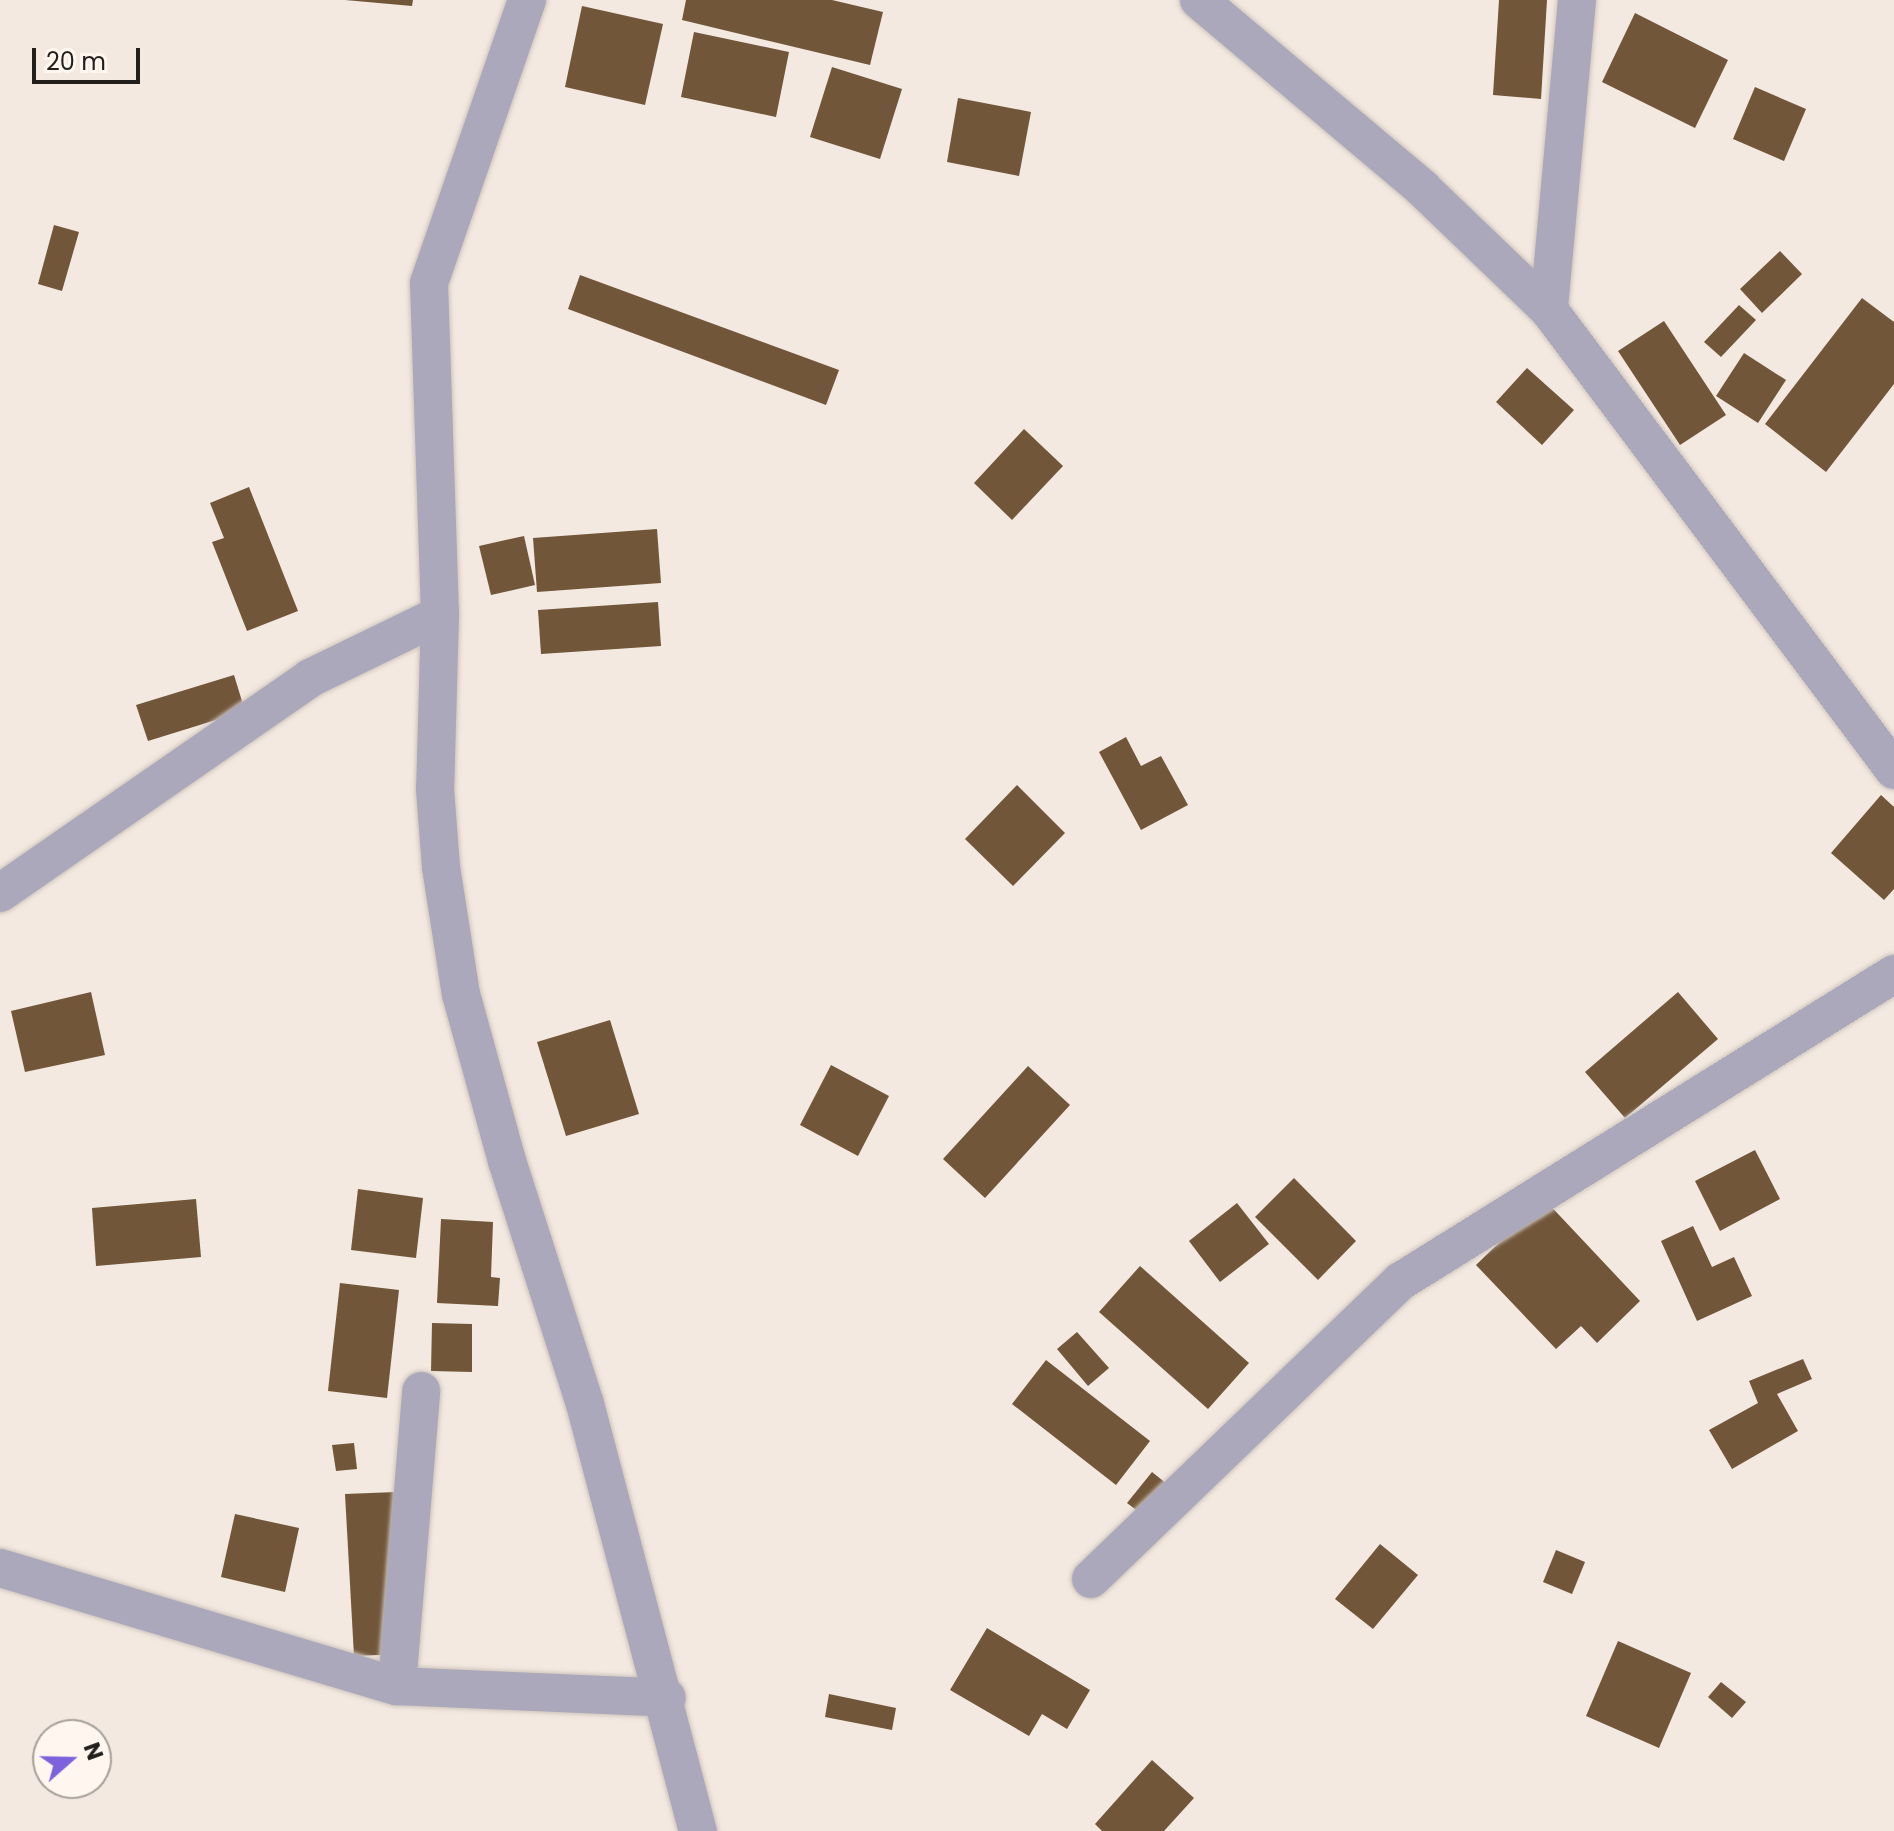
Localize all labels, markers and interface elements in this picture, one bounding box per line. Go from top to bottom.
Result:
scale bar [36,32,144,82]
text: 20 m [46,45,106,78]
north arrow [32,1719,112,1799]
text: N [76,1738,111,1764]

